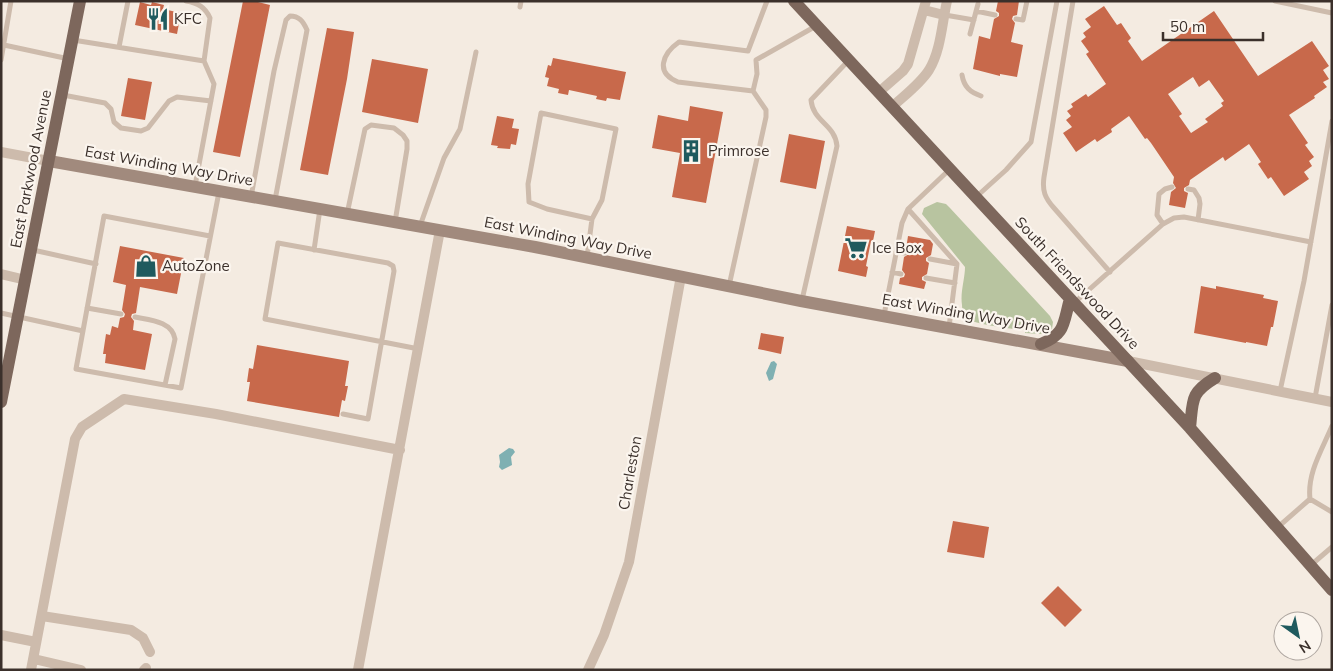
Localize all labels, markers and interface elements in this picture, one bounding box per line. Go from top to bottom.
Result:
restaurant icon: KFC [145,6,171,32]
place label: KFC [174,9,202,28]
scale bar [1163,10,1263,42]
text: 50 m [1170,17,1205,36]
street label: East Parkwood Avenue [6,88,55,250]
building icon: Primrose [678,138,704,164]
street label: East Winding Way Drive [83,141,255,190]
place label: Primrose [708,141,769,160]
street label: East Winding Way Drive [483,212,654,263]
street label: South Friendswood Drive [1011,212,1144,353]
supermarket icon: Ice Box [843,235,869,261]
place label: Ice Box [872,238,922,257]
shop icon: AutoZone [133,253,159,279]
place label: AutoZone [162,256,230,275]
street label: East Winding Way Drive [880,289,1052,338]
street label: Charleston [614,434,645,512]
north arrow [1273,611,1323,661]
text: N [1296,636,1314,657]

